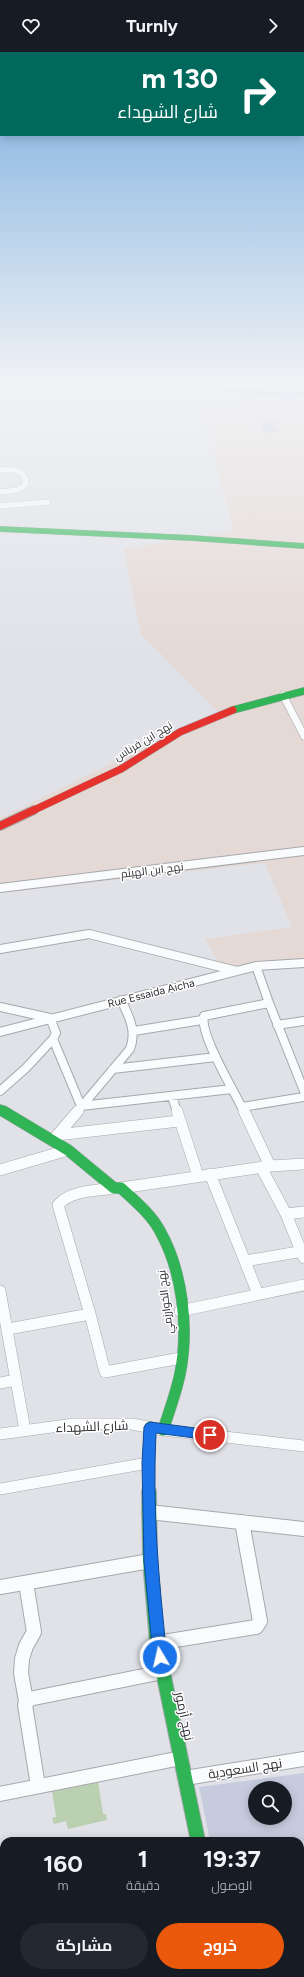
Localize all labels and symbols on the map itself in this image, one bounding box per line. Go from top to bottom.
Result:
street label: نهج ابن فرناس [112,719,175,765]
street label: نهج ابن الهيثم [120,860,184,882]
street label: Rue Essaida Aicha [106,976,196,1011]
street label: نهج الخوارزمي [155,1269,178,1335]
street label: شارع الشهداء [55,1418,129,1436]
pin [193,1418,227,1452]
position arrow [139,1636,181,1678]
street label: نهج أزمور [171,1689,198,1742]
street label: نهج السعودية [207,1755,283,1783]

